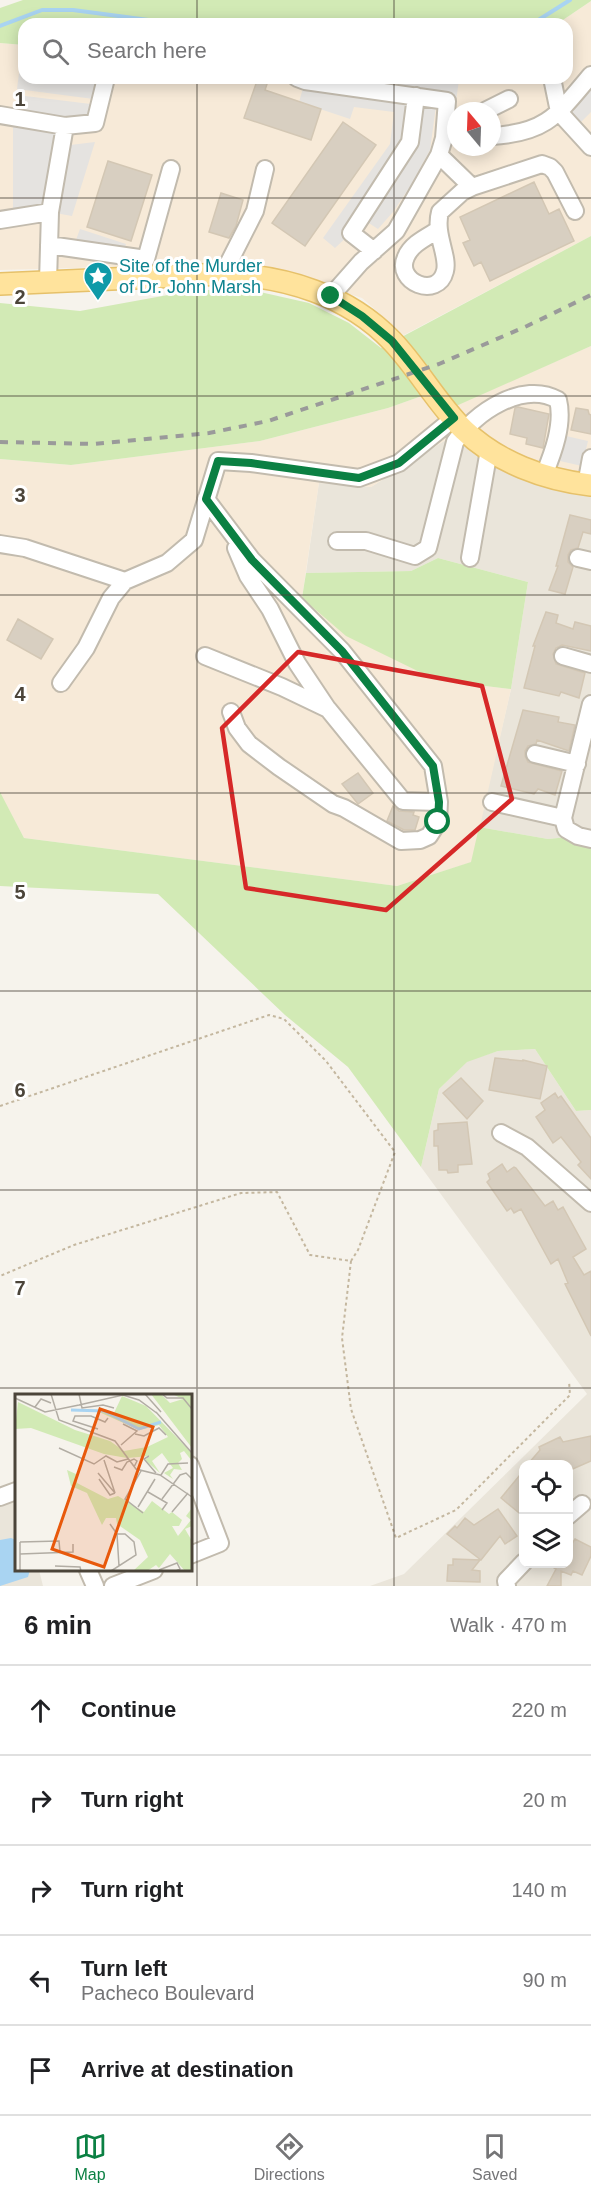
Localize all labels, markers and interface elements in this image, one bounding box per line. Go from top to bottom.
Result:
search box [18,18,573,84]
icon: search [39,35,72,68]
text: Search here [87,38,207,63]
text: 1 [14,88,26,110]
north arrow [447,102,501,156]
place label: Site of the Murder of Dr. John Marsh [119,256,262,297]
place icon: Site of the Murder of Dr. John Marsh [82,260,114,302]
route end [317,282,343,308]
text: 2 [14,286,26,308]
text: 3 [14,484,26,506]
text: 4 [14,683,26,705]
route start [424,808,450,834]
text: 5 [14,881,26,903]
text: 6 [14,1079,26,1101]
text: 7 [14,1277,26,1299]
inset map [15,1394,192,1571]
map controls [519,1460,573,1568]
button: locate [519,1460,573,1514]
button: layers [519,1514,573,1568]
text: 6 min [24,1610,92,1640]
text: Walk · 470 m [450,1614,567,1636]
icon: ahead [24,1694,57,1727]
text: Continue [81,1697,176,1722]
text: 220 m [511,1699,567,1721]
icon: right [24,1784,57,1817]
text: Turn right [81,1787,183,1812]
text: 20 m [523,1789,567,1811]
icon: right [24,1874,57,1907]
text: Turn right [81,1877,183,1902]
text: 140 m [511,1879,567,1901]
text: Turn left [81,1956,167,1981]
icon: left [24,1964,57,1997]
text: 90 m [523,1969,567,1991]
text: Pacheco Boulevard [81,1982,254,2004]
icon: arrive [24,2054,57,2087]
text: Arrive at destination [81,2057,294,2082]
tab: Map [74,2130,107,2184]
tab: Directions [254,2130,325,2184]
tab: Saved [472,2130,517,2184]

